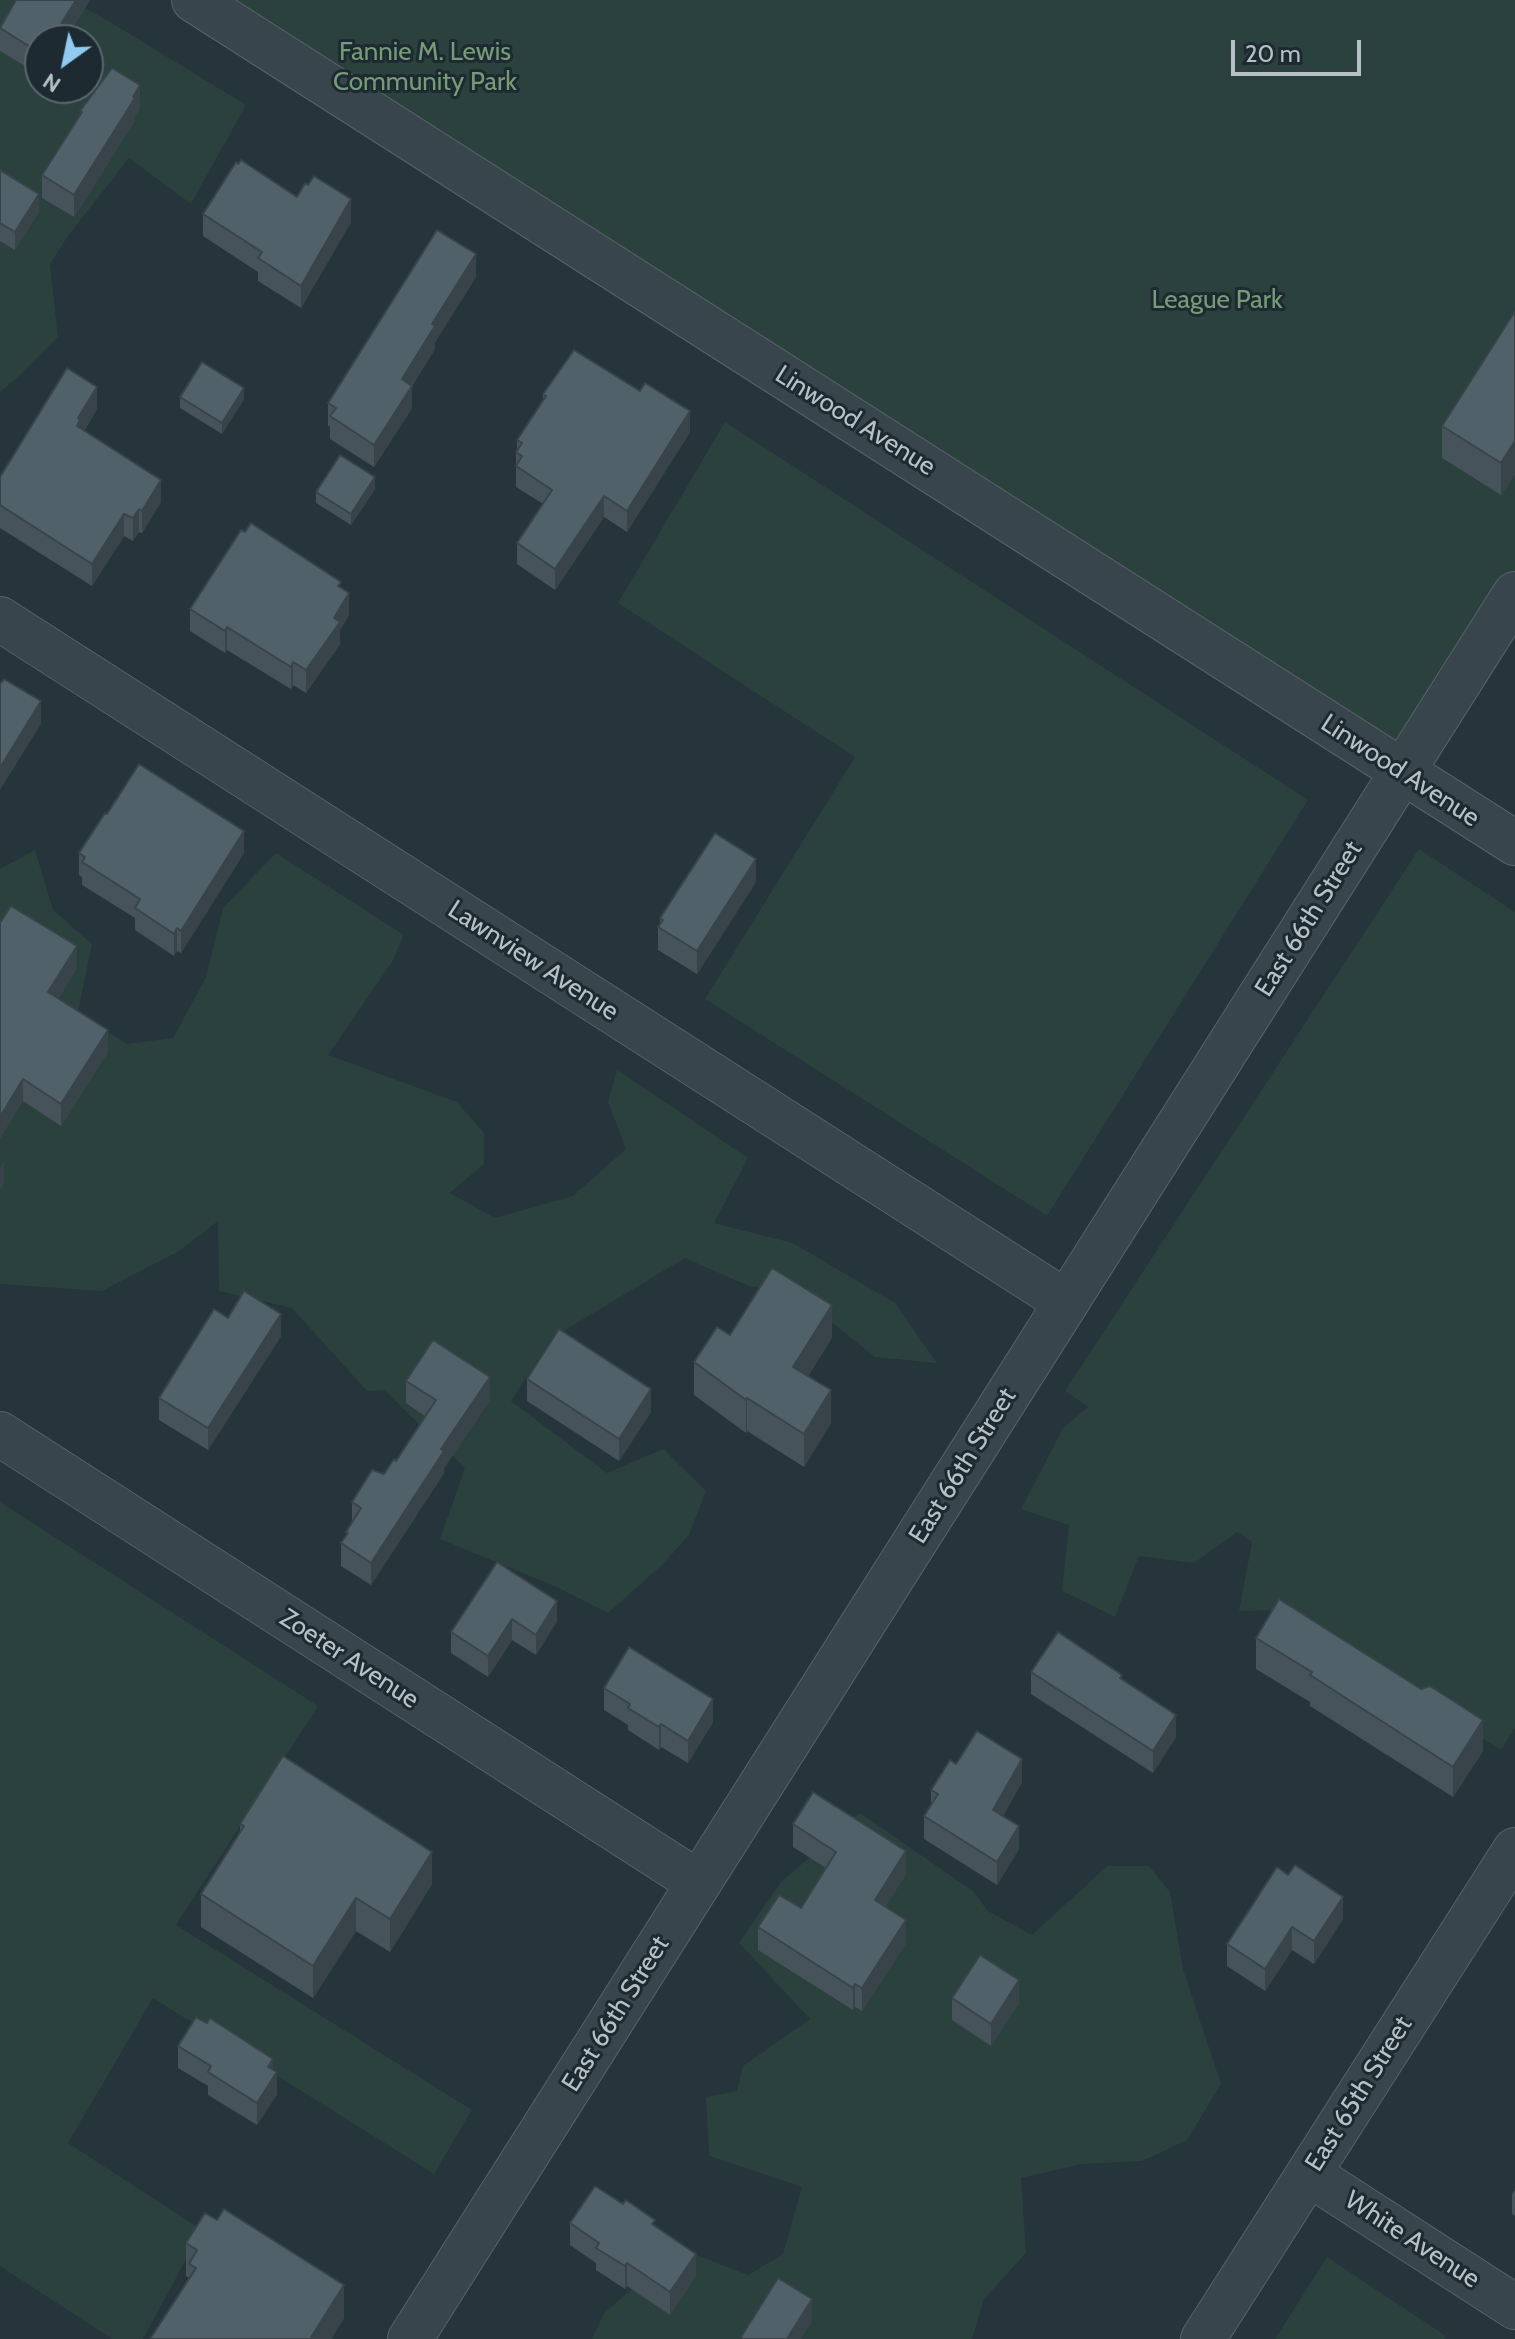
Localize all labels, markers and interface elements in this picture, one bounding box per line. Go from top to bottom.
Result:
north arrow [24,24,104,104]
scale bar [1235,24,1365,74]
park label: Fannie M. Lewis Community Park [333,36,517,98]
text: 20 m [1245,39,1301,68]
text: N [38,67,66,98]
park label: League Park [1151,284,1283,316]
street label: Linwood Avenue [769,359,941,483]
street label: Linwood Avenue [1315,708,1485,834]
street label: East 66th Street [1249,836,1369,1002]
street label: Lawnview Avenue [442,894,624,1028]
street label: East 66th Street [903,1383,1023,1549]
street label: Zoeter Avenue [274,1602,424,1716]
street label: East 66th Street [556,1931,676,2097]
street label: East 65th Street [1299,2011,1419,2177]
street label: White Avenue [1339,2185,1485,2295]

